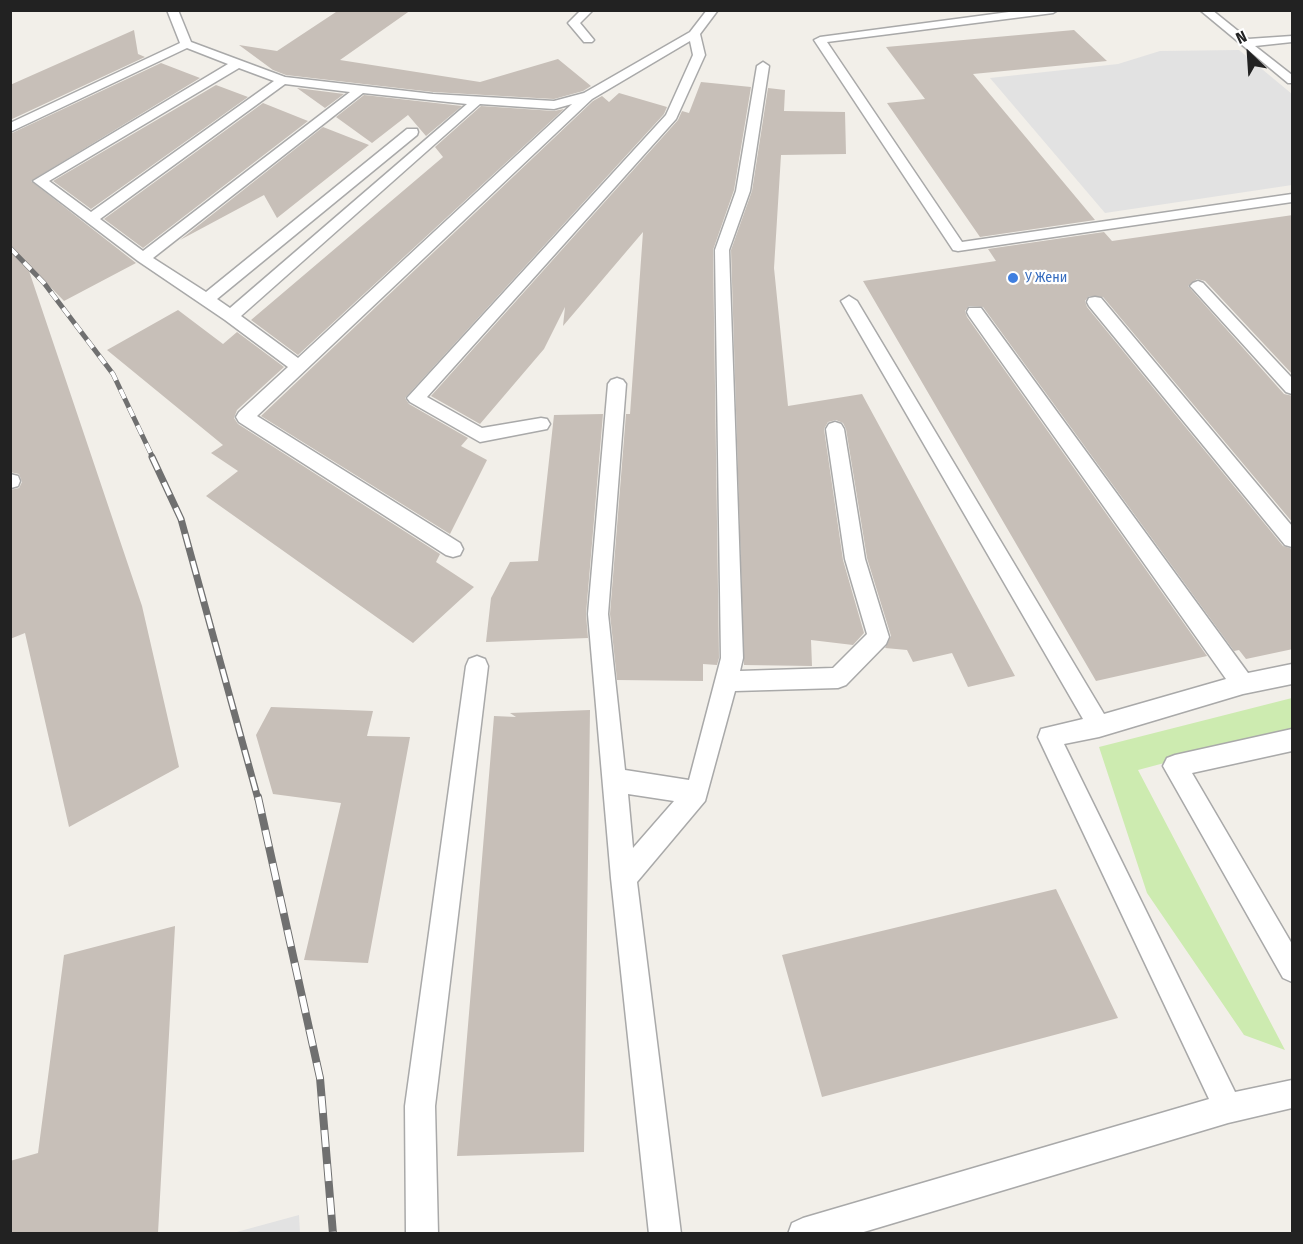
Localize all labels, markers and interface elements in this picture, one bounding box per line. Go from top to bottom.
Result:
north arrow [1219,24,1279,84]
text: N [1233,27,1250,48]
place label: У Жени [1025,270,1067,286]
marker: У Жени [1006,271,1020,285]

